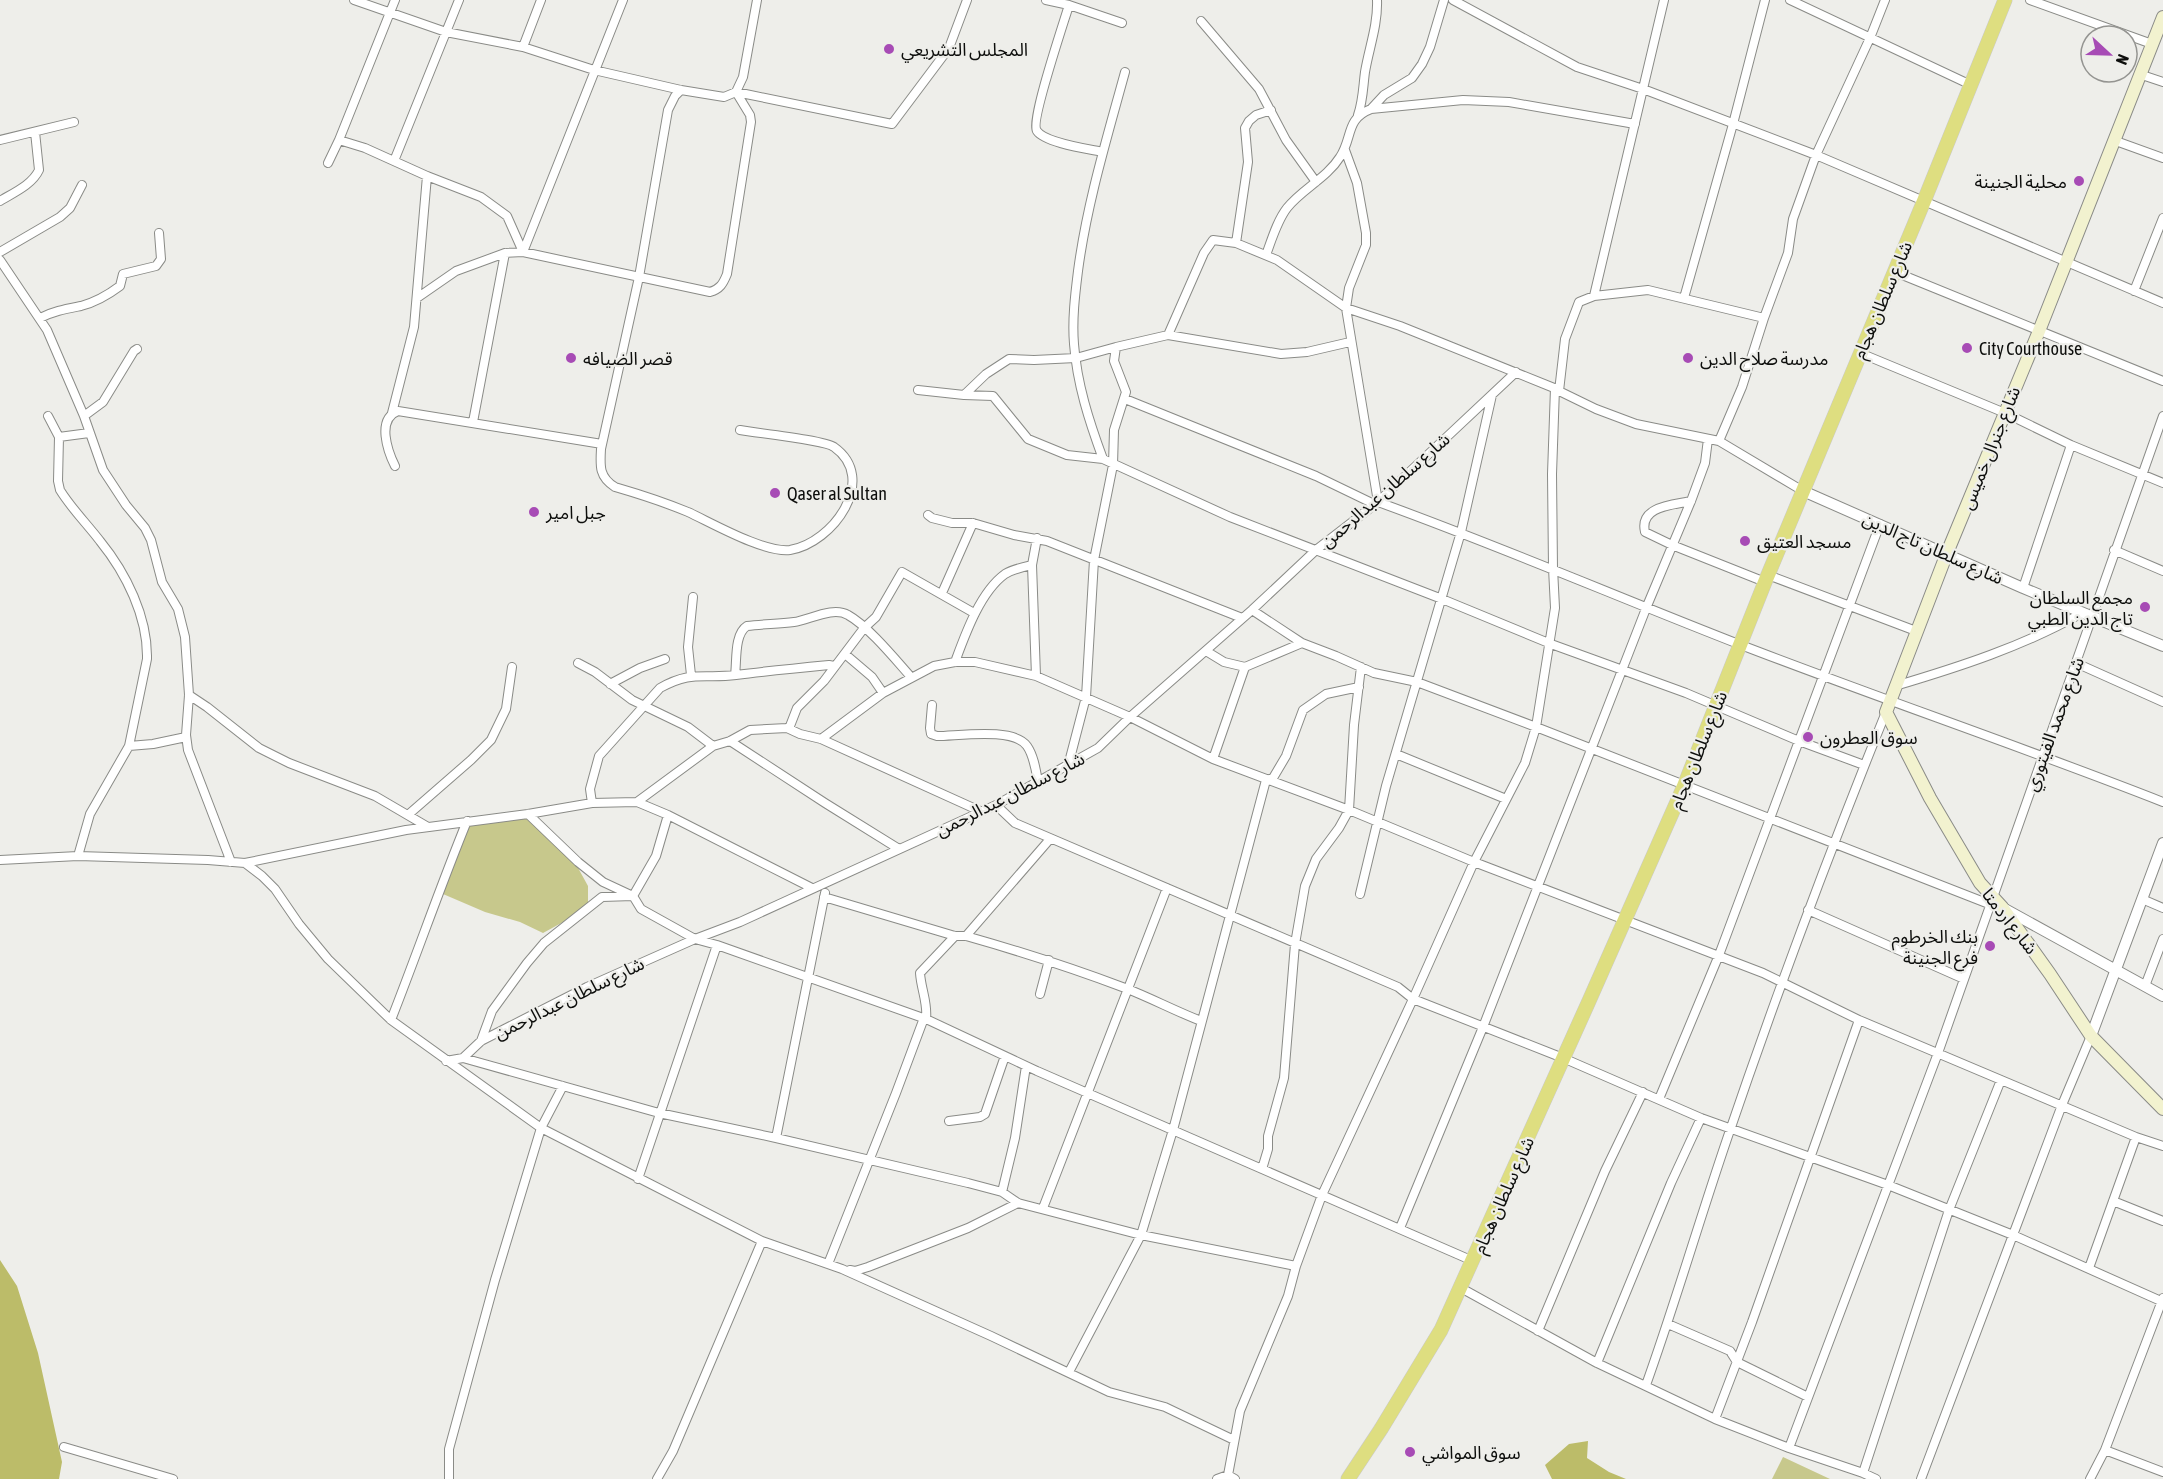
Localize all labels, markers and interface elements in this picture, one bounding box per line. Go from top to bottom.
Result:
north arrow [2079,24,2139,84]
place label: المجلس التشريعي [901,39,1028,63]
marker: المجلس التشريعي [882,42,896,56]
text: N [2113,52,2133,67]
place label: محلية الجنينة [1975,171,2067,192]
marker: محلية الجنينة [2072,174,2086,188]
street label: شارع سلطان هجام [1848,238,1920,363]
place label: City Courthouse [1979,338,2082,359]
marker: City Courthouse [1960,341,1974,355]
place label: قصر الضيافه [583,348,673,370]
place label: مدرسة صلاح الدين [1700,348,1828,372]
marker: قصر الضيافه [564,351,578,365]
marker: مدرسة صلاح الدين [1681,351,1695,365]
street label: شارع جنرال خميس [1956,383,2028,514]
street label: شارع سلطان عبدالرحمن [1316,428,1456,555]
place label: Qaser al Sultan [787,483,887,504]
marker: Qaser al Sultan [768,486,782,500]
place label: جبل امير [545,502,606,524]
marker: جبل امير [527,505,541,519]
street label: شارع سلطان تاج الدين [1858,508,2006,592]
place label: مسجد العتيق [1757,531,1852,553]
marker: مسجد العتيق [1738,534,1752,548]
place label: مجمع السلطان تاج الدين الطبي [2028,587,2133,632]
marker: مجمع السلطان تاج الدين الطبي [2138,600,2152,614]
street label: شارع محمد الفيتوري [2020,654,2092,795]
street label: شارع سلطان هجام [1665,688,1735,814]
place label: سوق العطرون [1820,727,1918,749]
marker: سوق العطرون [1801,730,1815,744]
street label: شارع سلطان عبدالرحمن [932,747,1090,844]
street label: شارع اردمتا [1975,884,2042,961]
place label: بنك الخرطوم فرع الجنينة [1892,926,1978,972]
marker: بنك الخرطوم فرع الجنينة [1983,939,1997,953]
street label: شارع سلطان عبدالرحمن [491,953,649,1047]
street label: شارع سلطان هجام [1468,1133,1542,1258]
place label: سوق المواشي [1422,1442,1521,1466]
marker: سوق المواشي [1403,1445,1417,1459]

